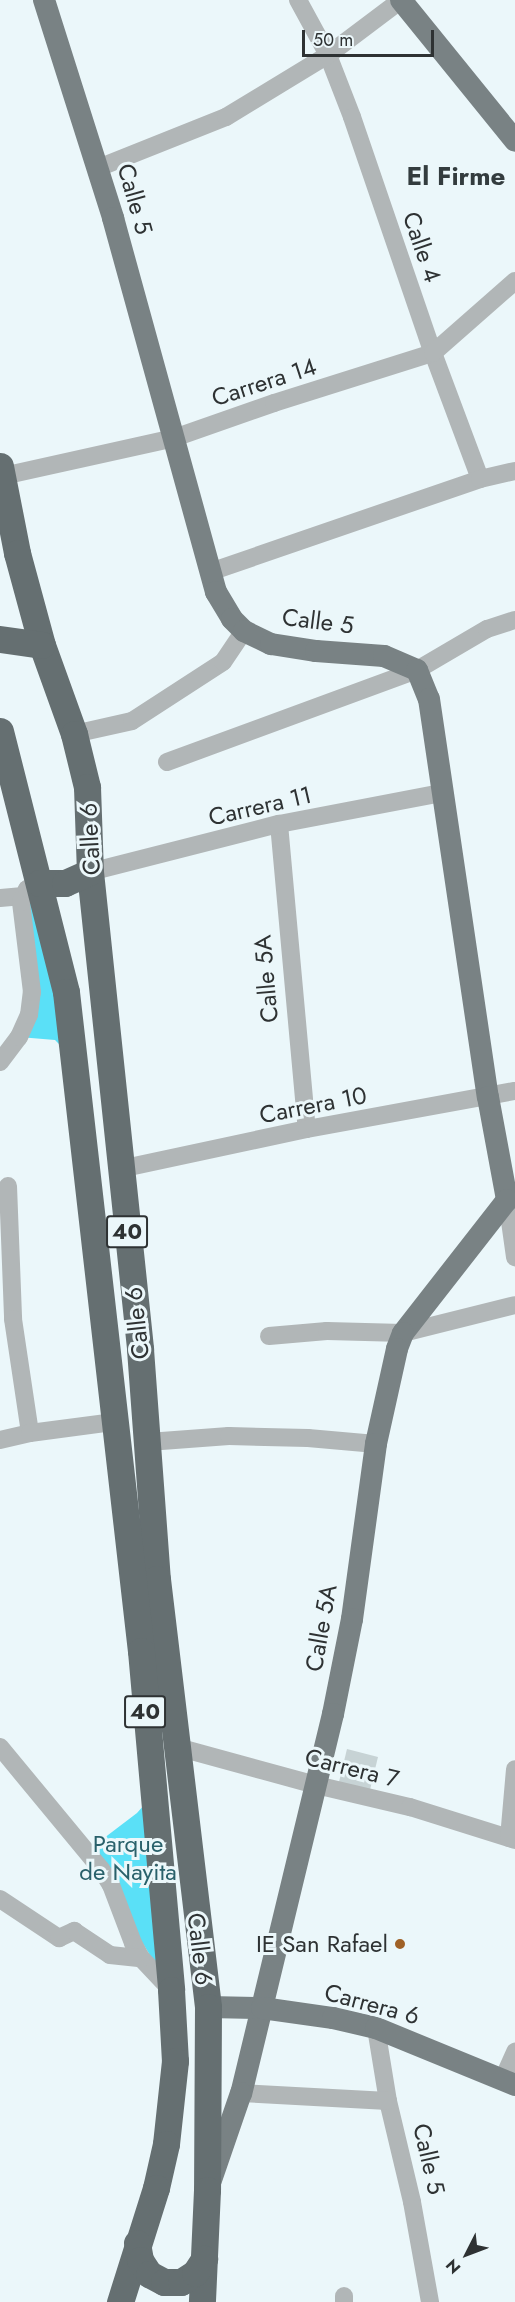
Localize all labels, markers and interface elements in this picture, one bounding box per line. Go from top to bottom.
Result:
scale bar [305,18,437,56]
text: 50 m [313,27,353,53]
street label: Calle 5 [111,160,159,238]
district label: El Firme [407,161,505,193]
street label: Calle 4 [397,208,447,286]
street label: Carrera 14 [208,352,320,412]
street label: Calle 5 [280,602,356,640]
street label: Carrera 11 [206,780,314,832]
street label: Calle 6 [74,802,106,876]
street label: Calle 5A [248,934,284,1024]
street label: Carrera 10 [257,1081,369,1129]
road number: 40 [106,1213,148,1251]
street label: Calle 6 [119,1285,155,1361]
street label: Calle 5A [299,1582,343,1674]
road number: 40 [124,1693,166,1731]
street label: Carrera 7 [302,1742,402,1794]
park label: Parque de Nayita [79,1830,177,1886]
street label: Calle 6 [181,1911,219,1987]
place label: IE San Rafael [256,1930,388,1958]
marker: IE San Rafael [393,1937,407,1951]
street label: Carrera 6 [321,1978,423,2030]
street label: Calle 5 [407,2121,451,2197]
north arrow [437,2224,497,2284]
text: N [440,2254,466,2279]

